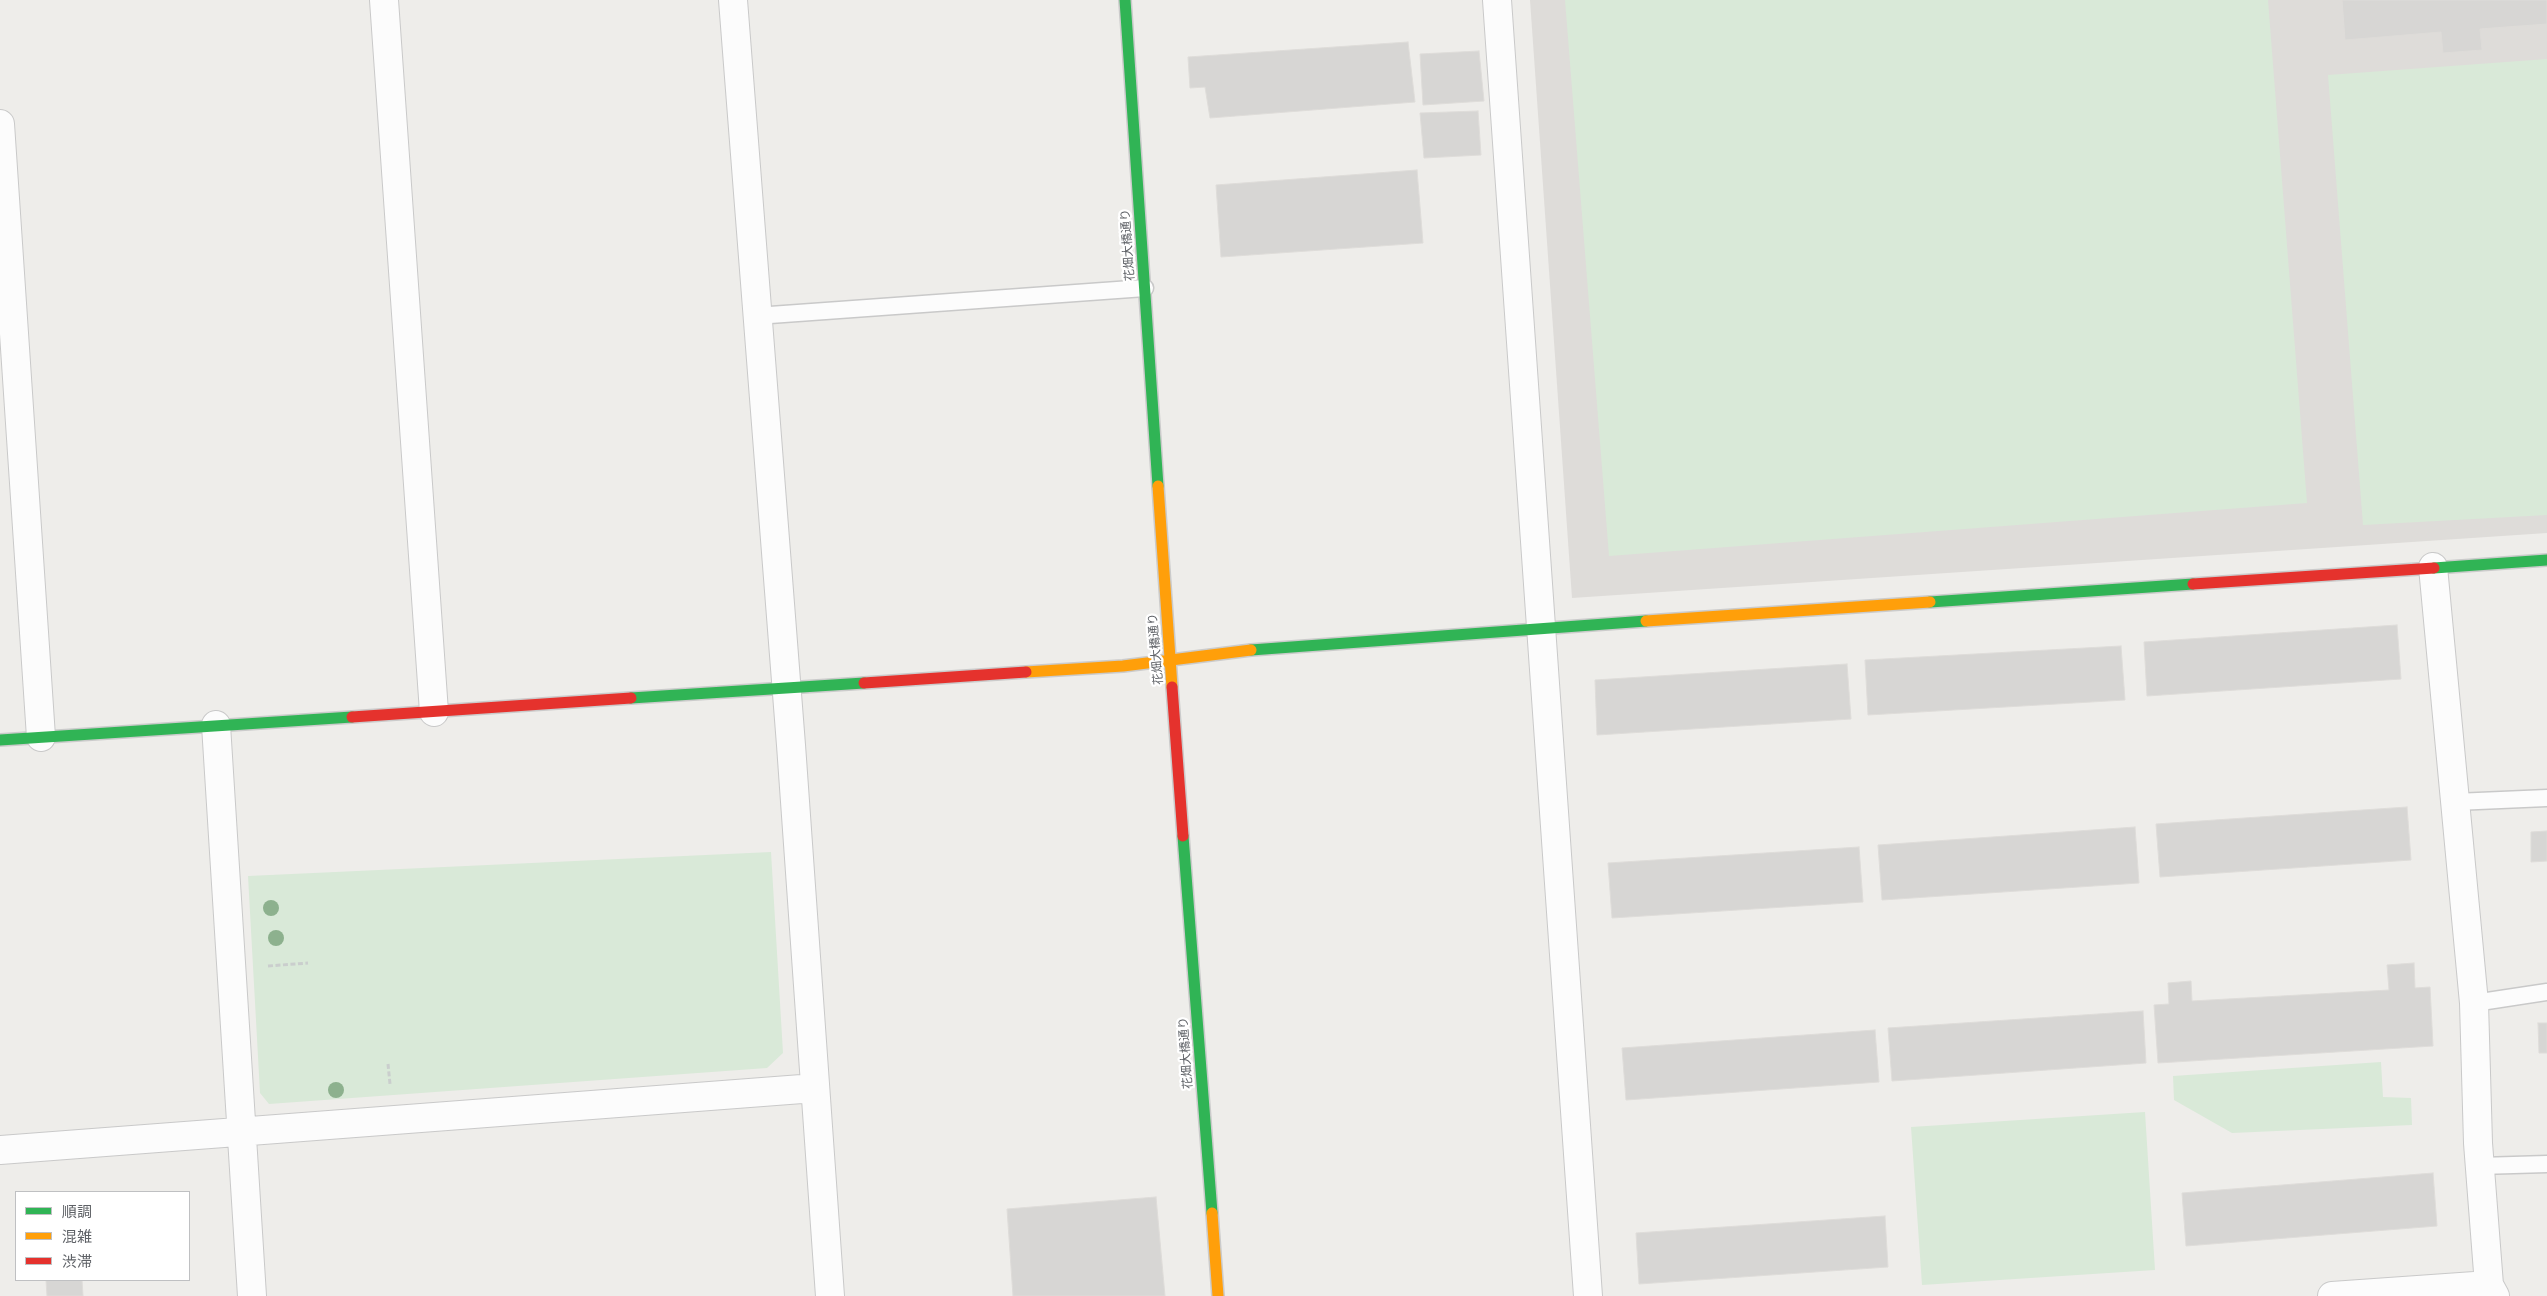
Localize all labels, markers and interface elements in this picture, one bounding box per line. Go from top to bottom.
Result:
street label: 花畑大橋通り [1118,209,1138,281]
street label: 花畑大橋通り [1146,613,1166,685]
street label: 花畑大橋通り [1176,1017,1196,1089]
legend [15,1191,190,1281]
text: 順調 [62,1201,92,1221]
text: 混雑 [62,1226,92,1246]
text: 渋滞 [62,1251,92,1271]

